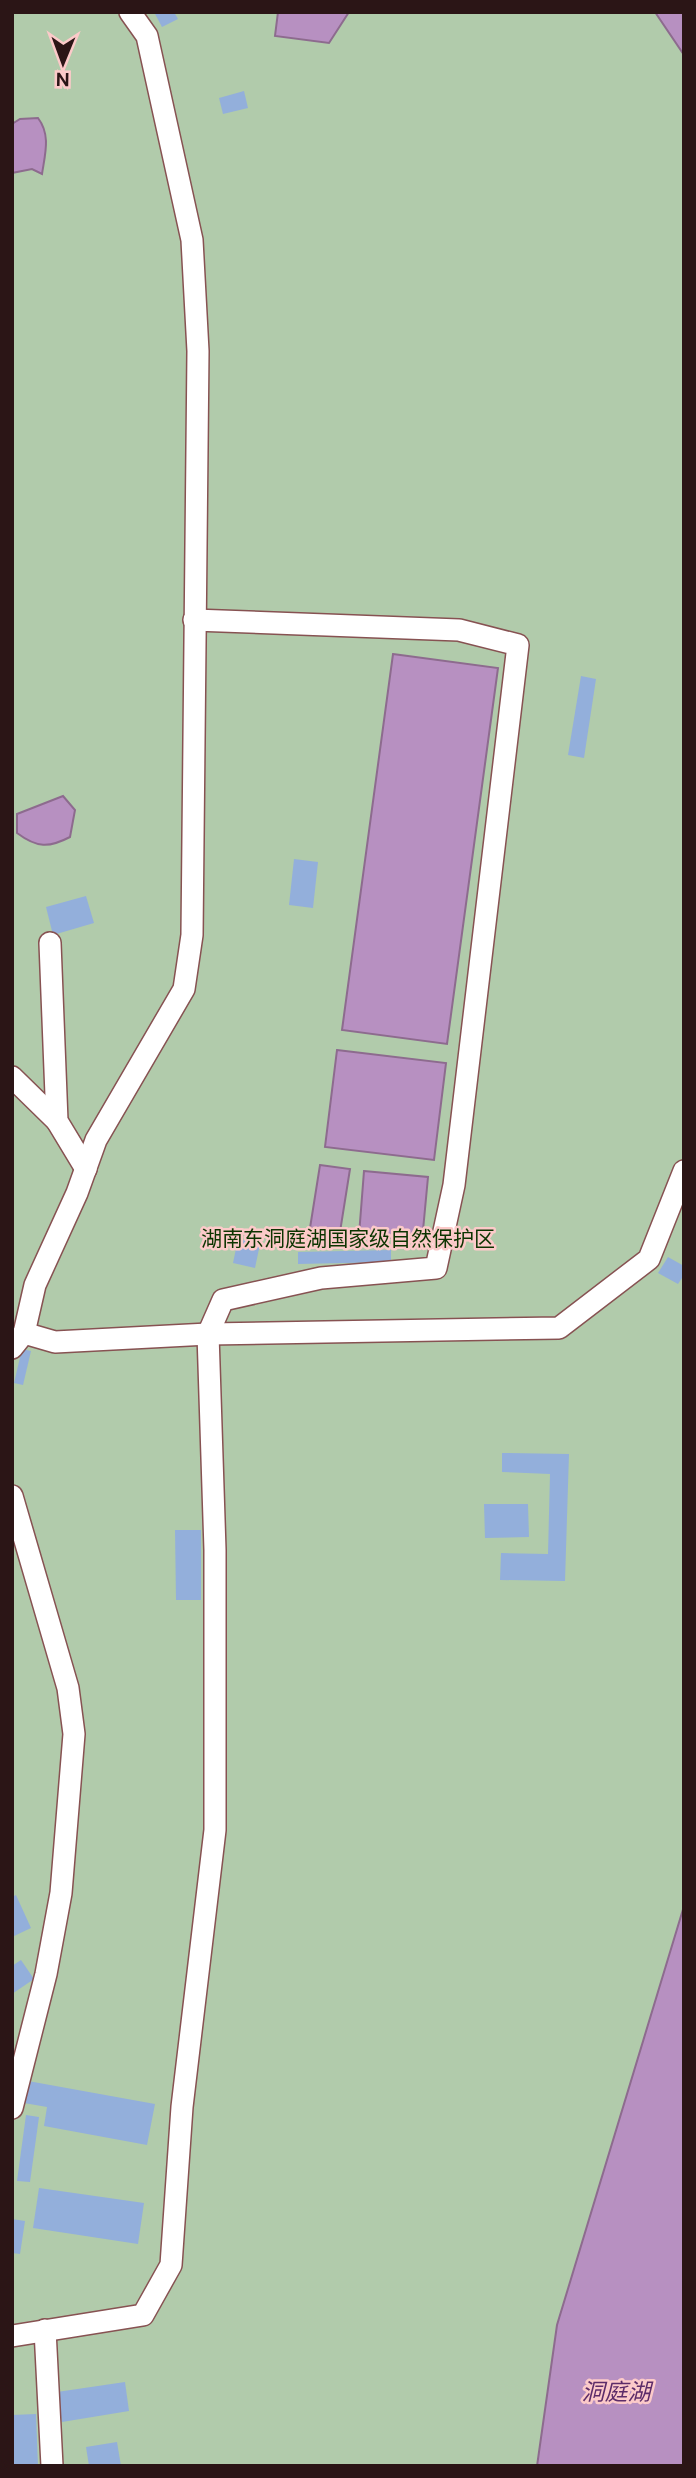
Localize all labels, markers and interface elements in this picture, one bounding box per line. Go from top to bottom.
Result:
north arrow [28,28,98,98]
text: N [56,67,70,92]
park label: 湖南东洞庭湖国家级自然保护区 [201,1225,495,1253]
water label: 洞庭湖 [582,2377,654,2407]

